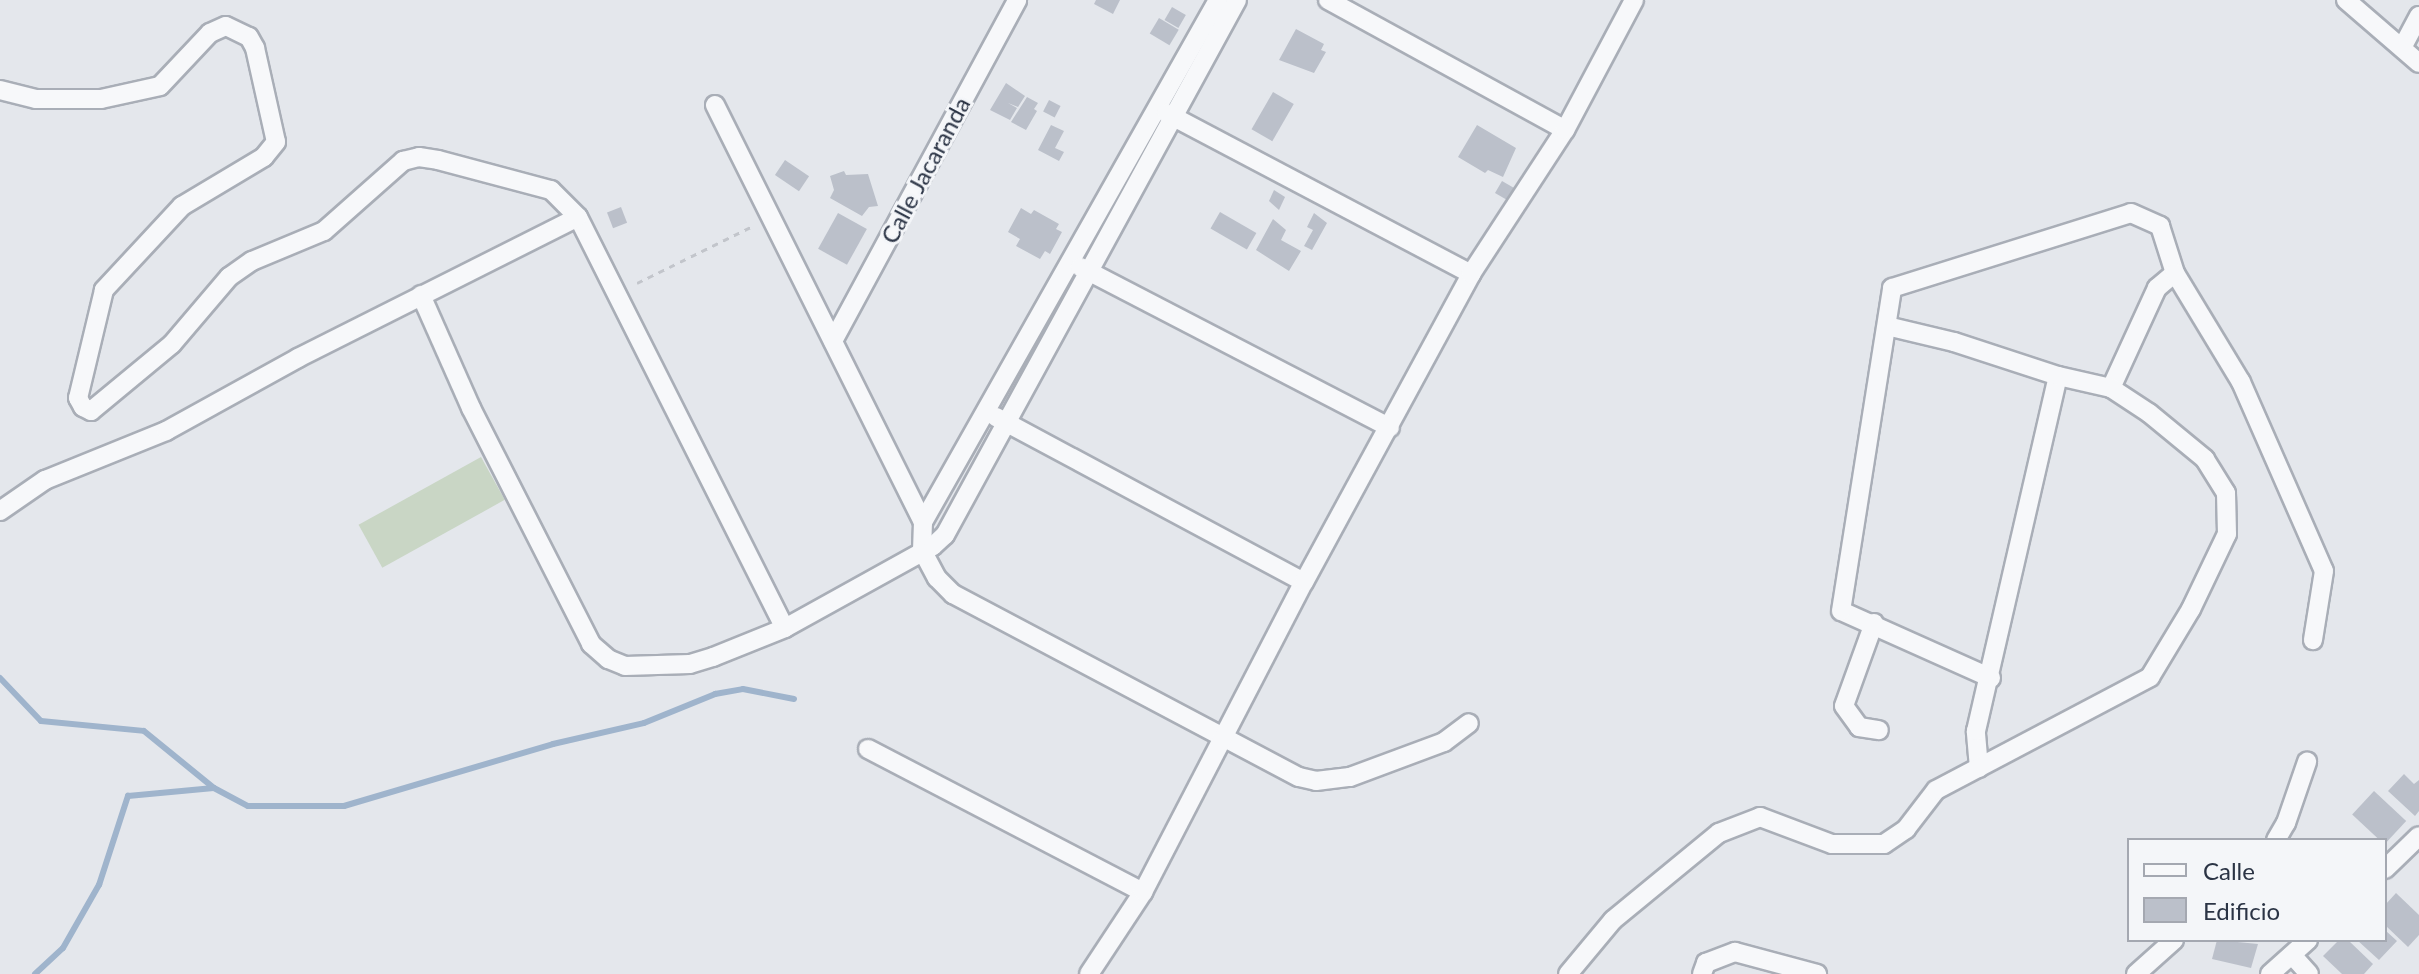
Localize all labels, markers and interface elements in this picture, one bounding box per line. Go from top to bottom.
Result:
street label: Calle Jacaranda [874,92,976,248]
legend [2127,838,2387,942]
text: Calle [2203,856,2255,885]
text: Edificio [2203,896,2280,925]

